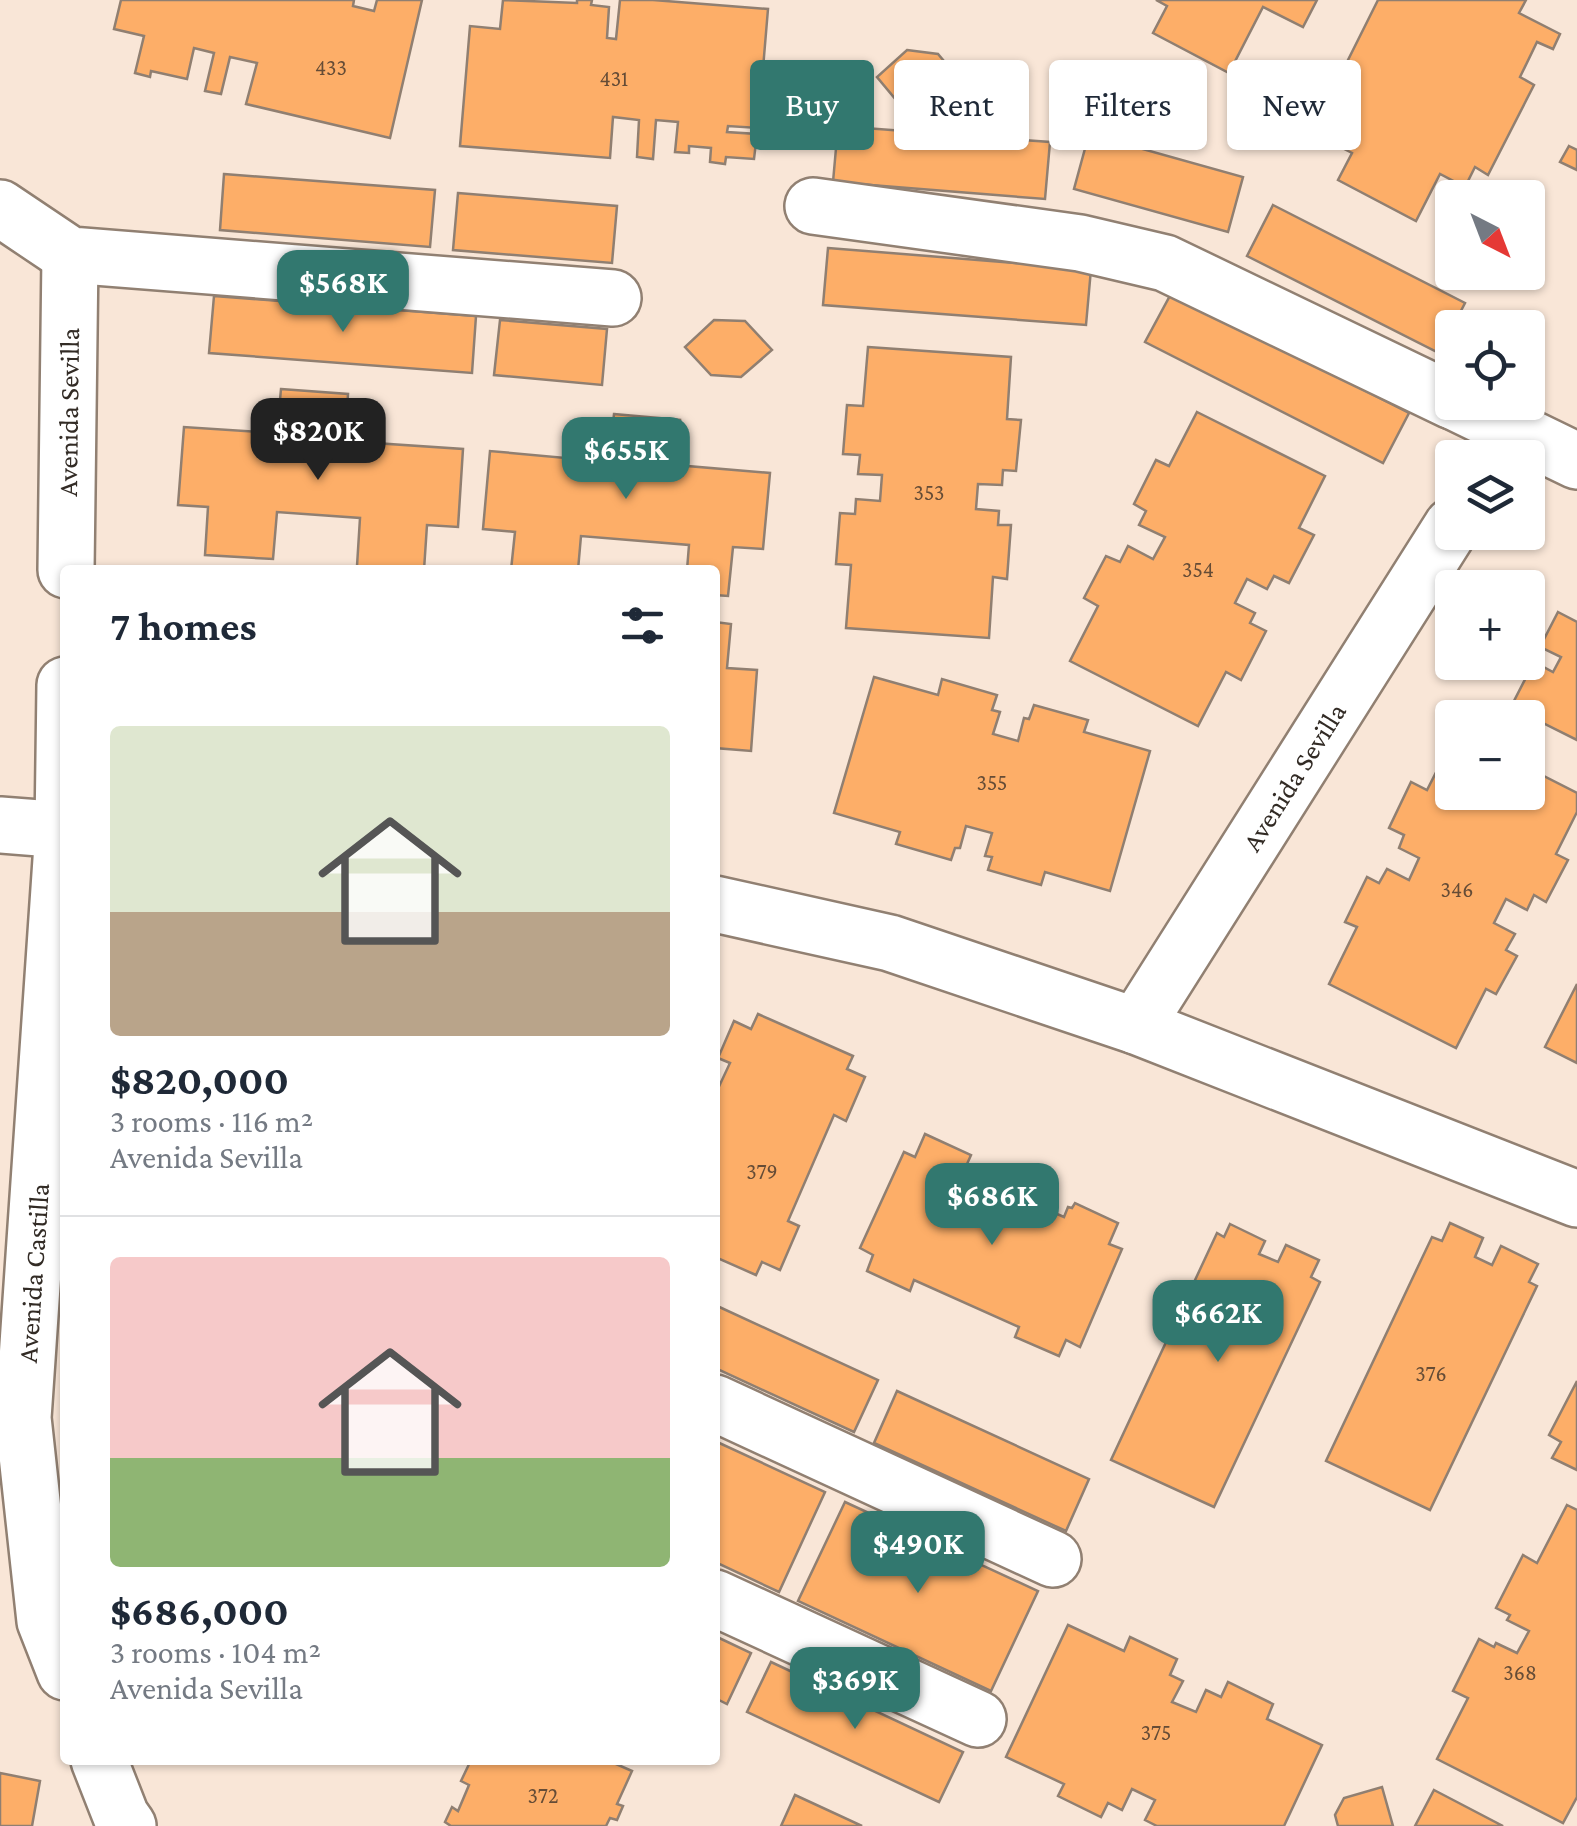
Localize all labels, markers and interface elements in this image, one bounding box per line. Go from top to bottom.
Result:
house number: 433 [315,55,347,80]
chip: Buy [750,60,874,150]
chip: Rent [894,60,1029,150]
chip: Filters [1049,60,1207,150]
chip: New [1227,60,1361,150]
house number: 431 [600,66,628,91]
north arrow [1435,180,1545,290]
map controls [1435,180,1545,810]
pin: $568K [273,250,413,335]
text: $568K [299,264,387,300]
button: locate [1435,310,1545,420]
street label: Avenida Sevilla [52,327,85,497]
pin: $820K [248,398,388,483]
text: $820K [273,412,363,448]
pin: $655K [556,417,696,502]
text: $655K [584,431,668,467]
button: layers [1435,440,1545,550]
house number: 353 [914,480,944,505]
house number: 354 [1182,557,1214,582]
button: + [1435,570,1545,680]
icon: filters [615,598,670,653]
text: 7 homes [110,602,257,649]
street label: Avenida Sevilla [1236,697,1352,857]
button: − [1435,700,1545,810]
house number: 355 [977,770,1007,795]
icon: home [300,791,480,971]
house number: 346 [1441,877,1473,902]
text: $820,000 [110,1056,289,1103]
text: 3 rooms · 116 m² [110,1103,313,1139]
text: Avenida Sevilla [110,1139,303,1175]
house number: 379 [746,1159,778,1184]
pin: $686K [922,1163,1062,1248]
text: $686K [947,1177,1037,1213]
street label: Avenida Castilla [12,1182,55,1364]
pin: $662K [1148,1280,1288,1365]
text: $662K [1175,1294,1261,1330]
icon: home [300,1322,480,1502]
house number: 376 [1415,1361,1447,1386]
pin: $490K [848,1511,988,1596]
text: $490K [873,1525,963,1561]
text: $686,000 [110,1587,289,1634]
text: 3 rooms · 104 m² [110,1634,321,1670]
pin: $369K [785,1647,925,1732]
house number: 368 [1503,1660,1537,1685]
text: $369K [812,1661,898,1697]
text: Avenida Sevilla [110,1670,303,1706]
house number: 375 [1141,1720,1171,1745]
house number: 372 [528,1783,558,1808]

